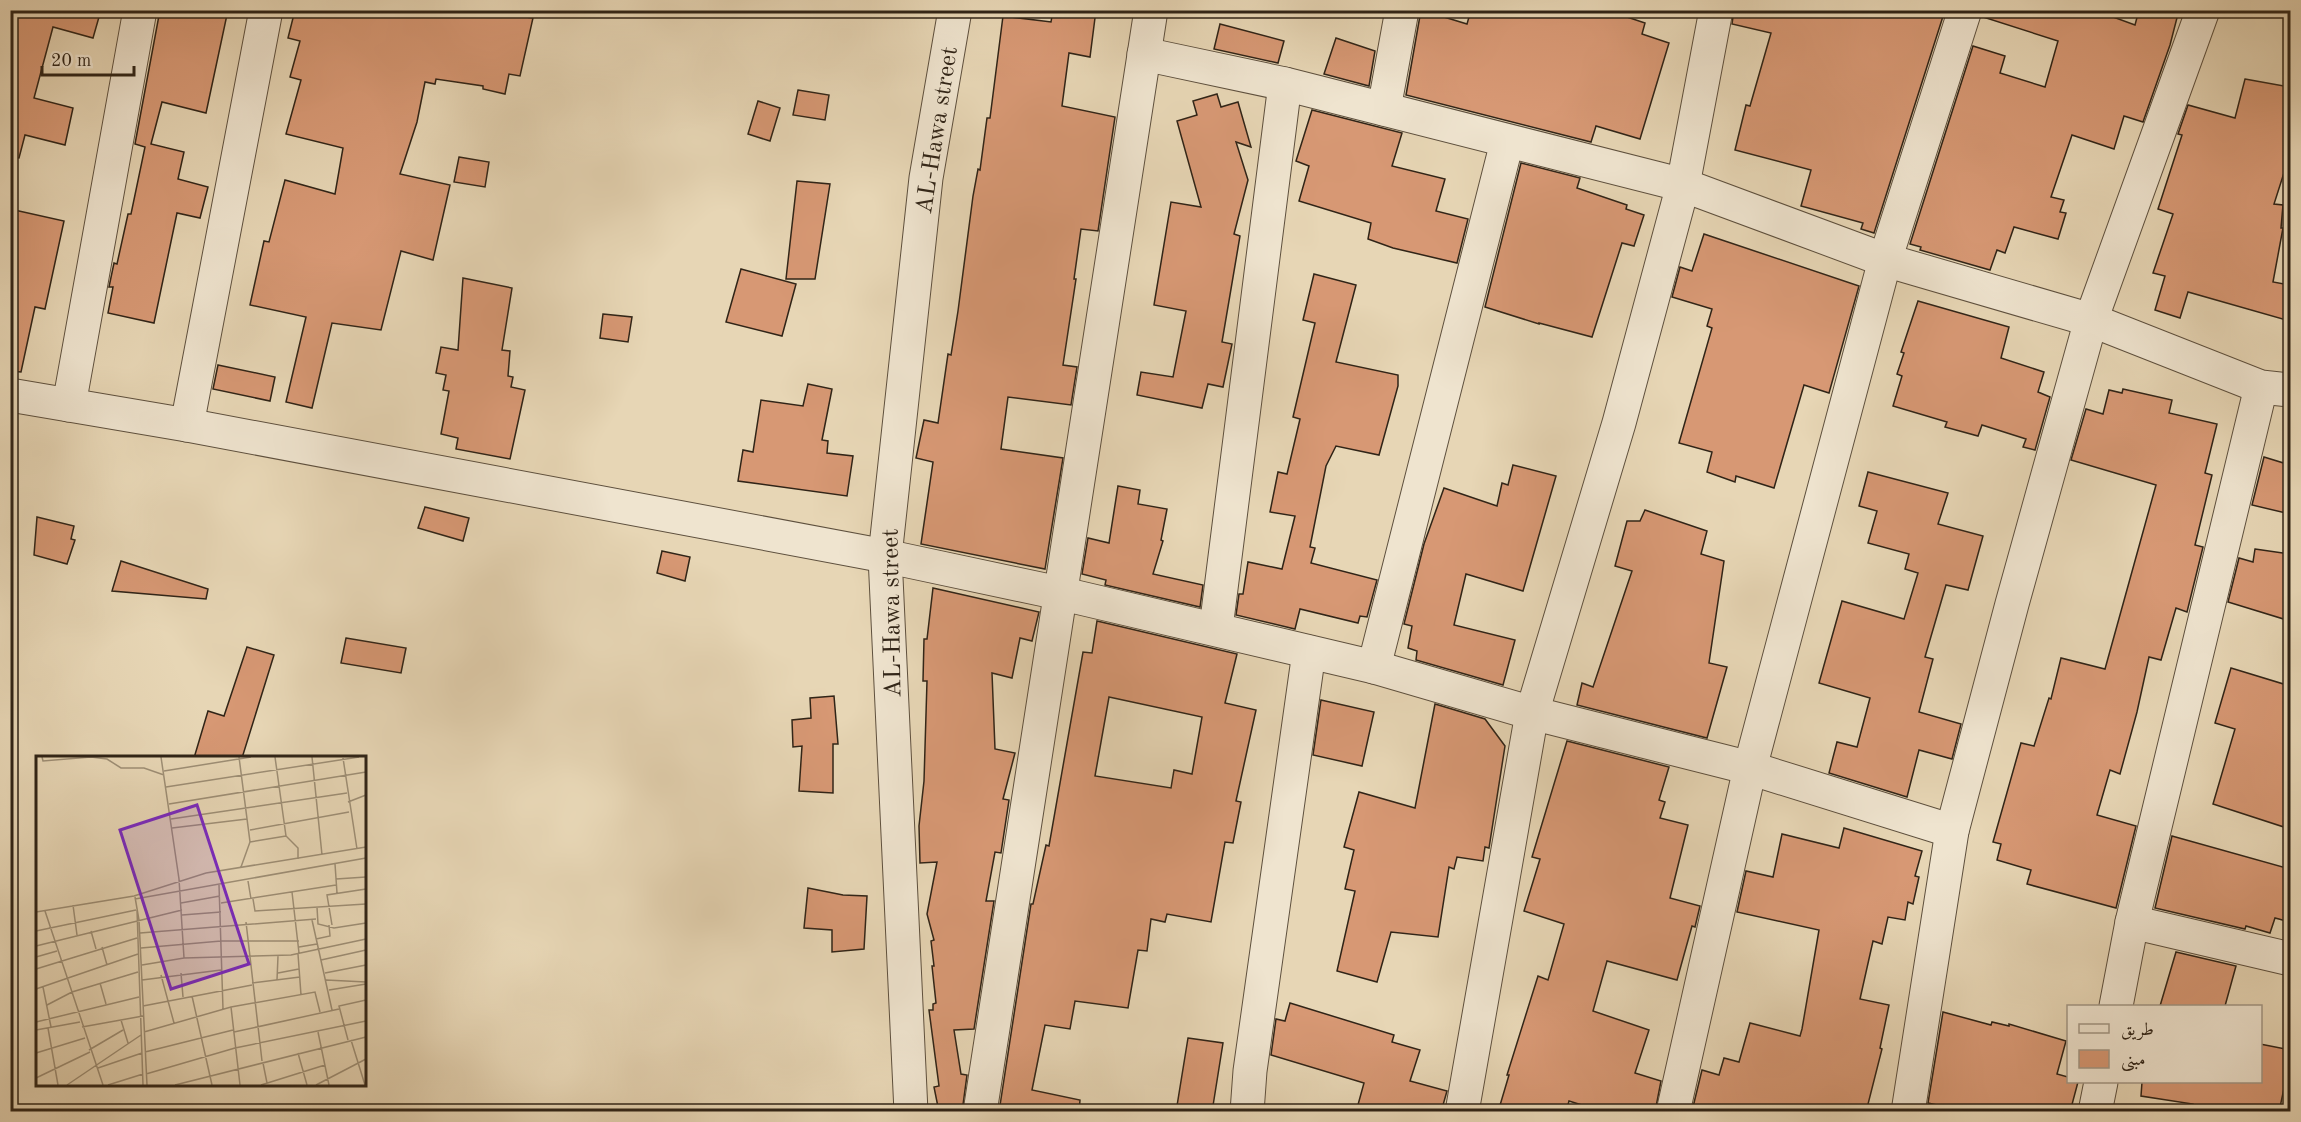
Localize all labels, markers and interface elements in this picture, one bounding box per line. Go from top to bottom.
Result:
scale bar [42,39,134,77]
street label: AL-Hawa street [913,45,963,216]
text: 20 m [51,52,91,70]
street label: AL-Hawa street [880,528,906,698]
inset map [36,756,366,1086]
legend [2067,1005,2262,1083]
text: طريق [2121,1021,2154,1041]
text: مبنى [2121,1051,2146,1072]

